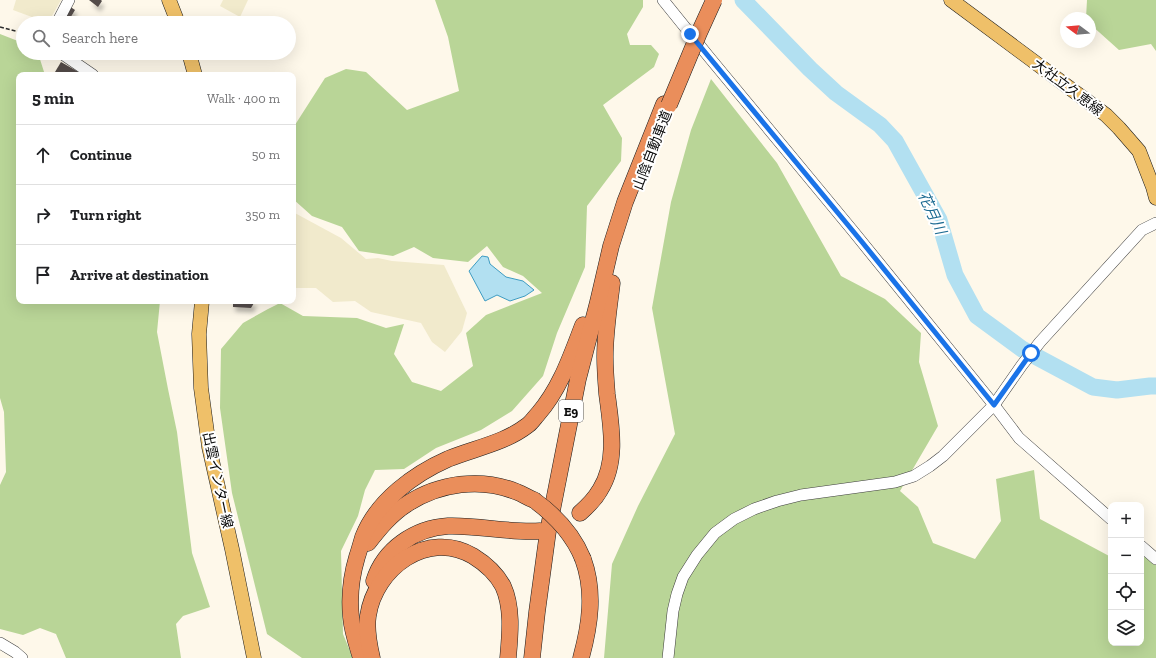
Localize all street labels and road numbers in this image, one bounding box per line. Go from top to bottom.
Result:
street label: 大社立久恵線 [1029,55,1106,119]
street label: 山陰自動車道 [629,108,675,192]
road number: E9 [559,400,583,422]
street label: 出雲インター線 [199,430,236,530]

